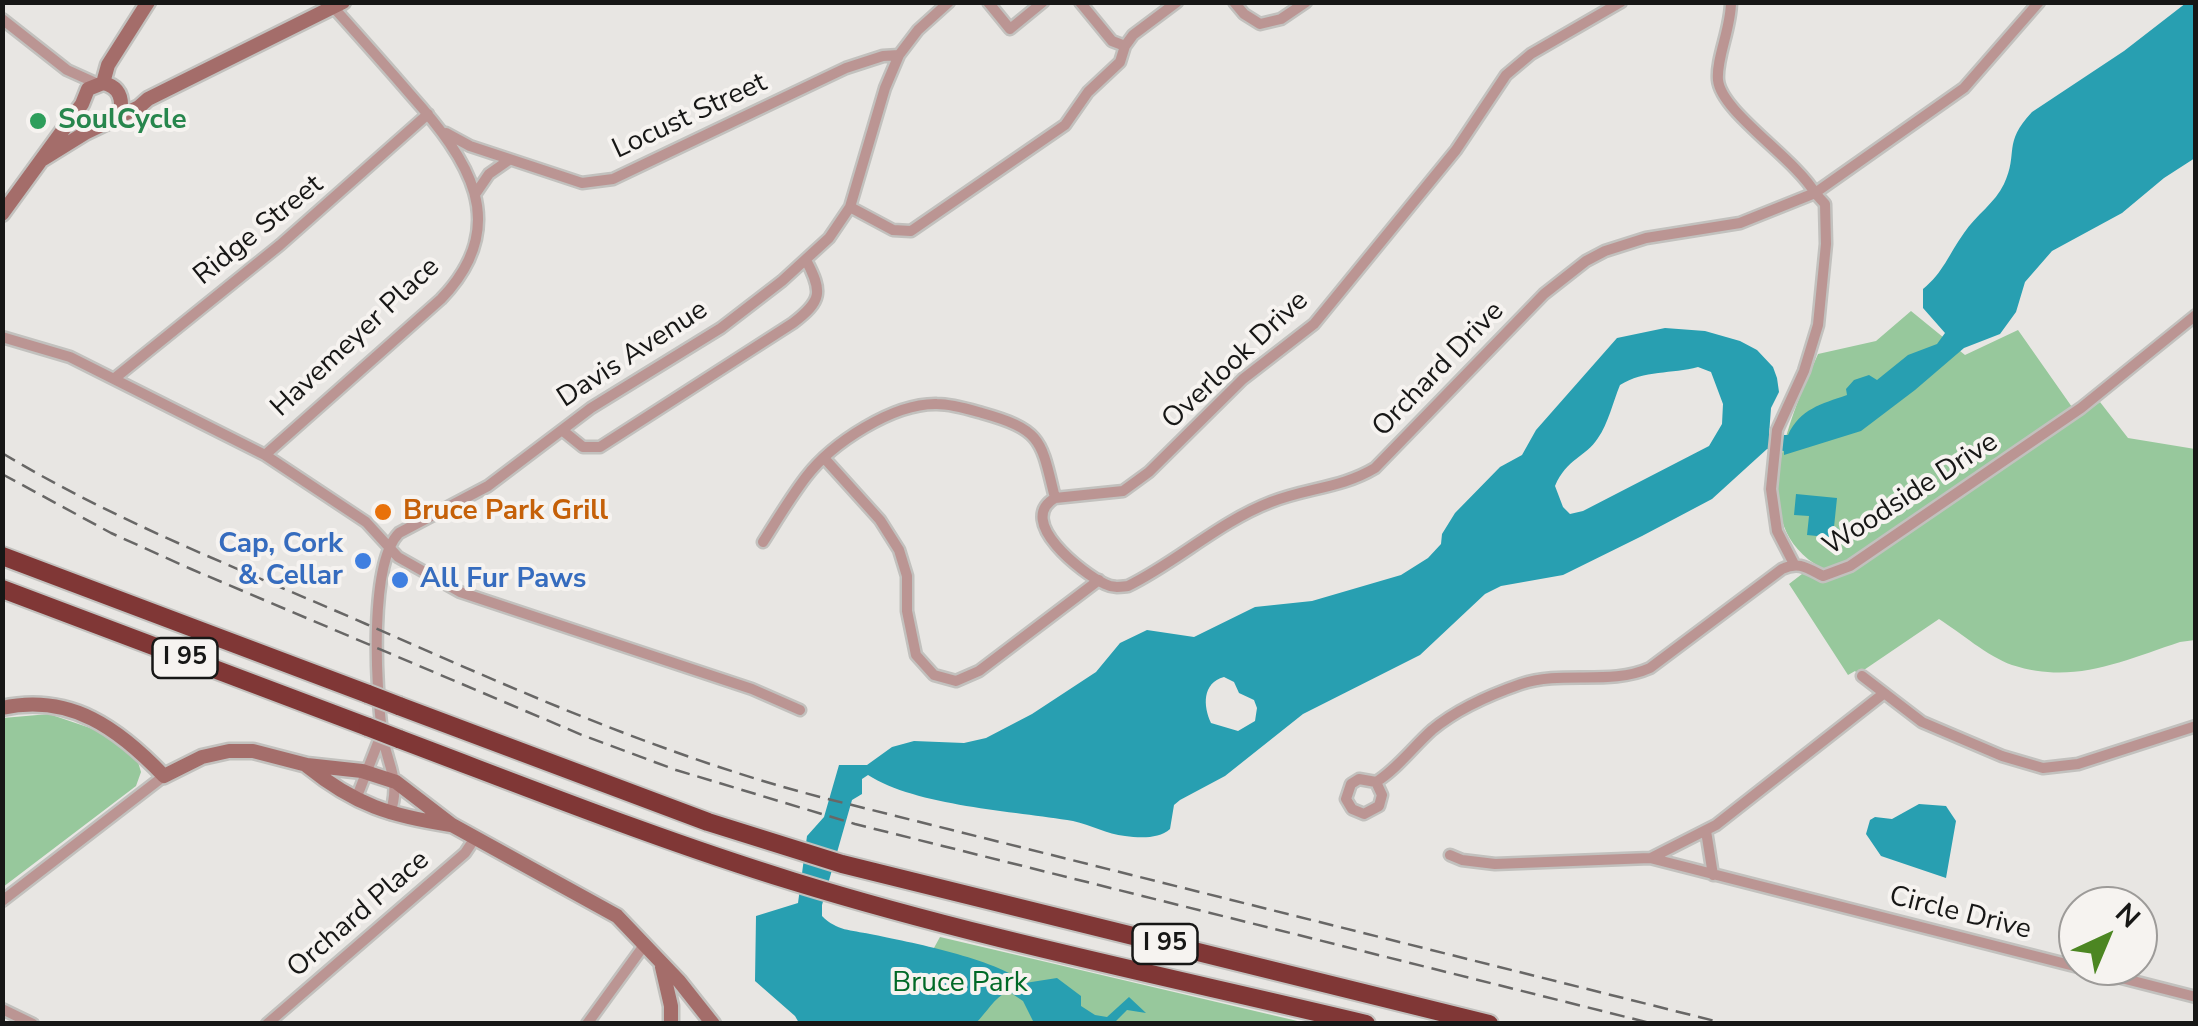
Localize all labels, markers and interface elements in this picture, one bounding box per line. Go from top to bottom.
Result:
street label: Locust Street [608,67,772,167]
place label: SoulCycle [58,104,187,138]
marker: SoulCycle [27,110,49,132]
street label: Ridge Street [188,169,330,293]
street label: Havemeyer Place [265,251,447,425]
street label: Overlook Drive [1156,285,1316,437]
street label: Davis Avenue [552,294,714,416]
street label: Orchard Drive [1366,295,1512,445]
street label: Woodside Drive [1817,426,2005,564]
place label: Bruce Park Grill [403,495,608,529]
marker: Bruce Park Grill [372,501,394,523]
place label: Cap, Cork & Cellar [218,528,343,594]
marker: Cap, Cork & Cellar [352,550,374,572]
place label: All Fur Paws [420,563,586,597]
marker: All Fur Paws [389,569,411,591]
road number: I 95 [152,638,218,678]
street label: Orchard Place [281,844,437,986]
street label: Circle Drive [1886,880,2034,948]
north arrow [2058,886,2158,986]
text: N [2107,895,2148,937]
road number: I 95 [1132,924,1198,964]
park label: Bruce Park [892,967,1028,1001]

